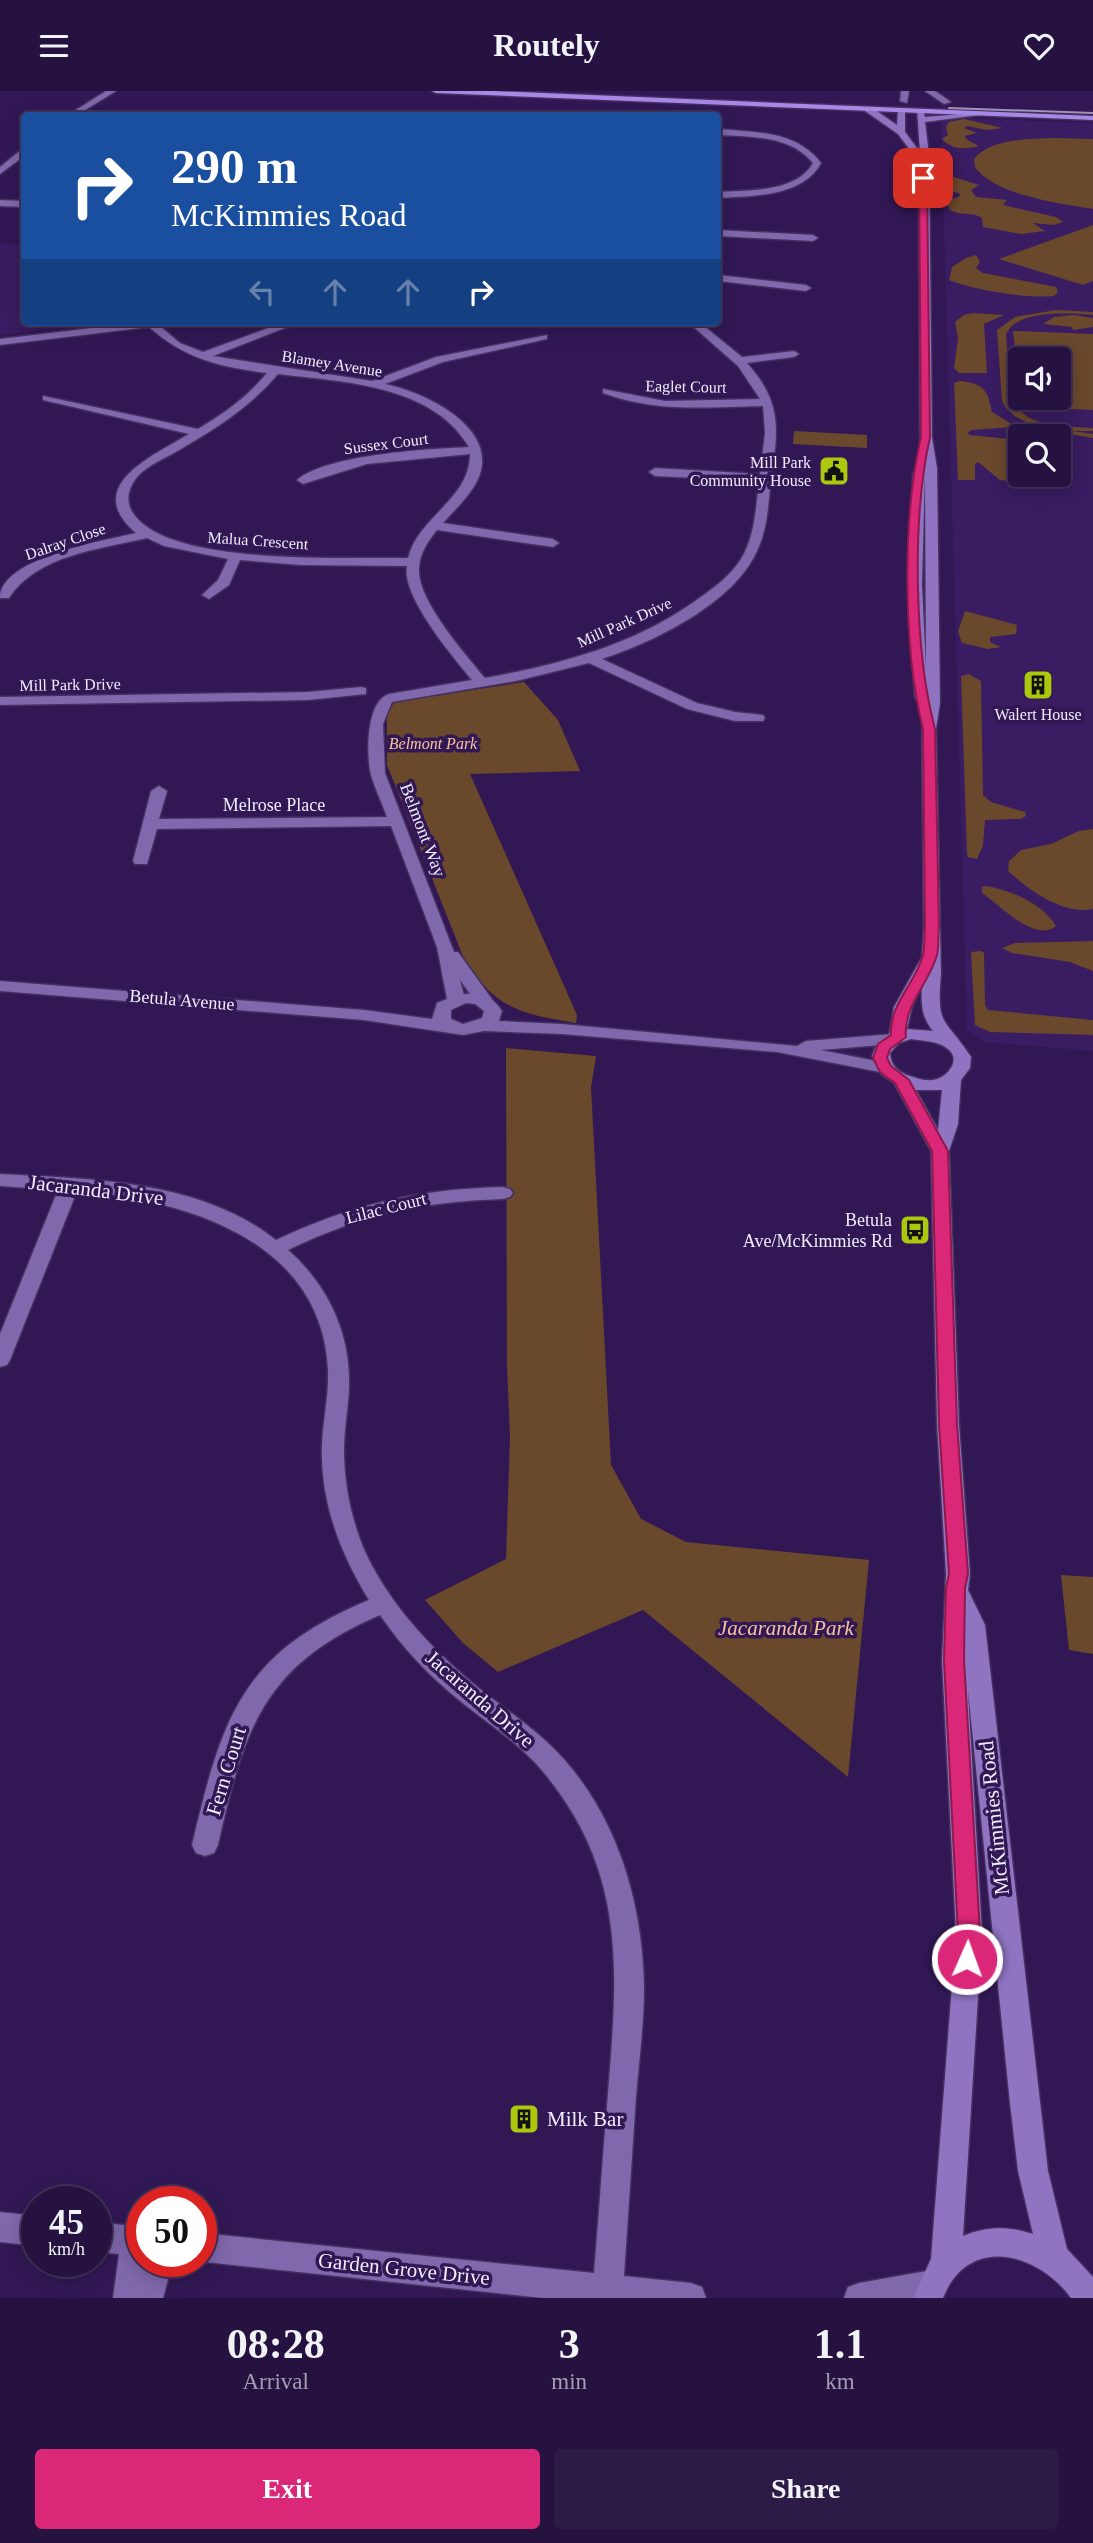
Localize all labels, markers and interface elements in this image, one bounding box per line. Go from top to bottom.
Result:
icon: menu [35,27,73,65]
text: Routely [493,27,600,63]
icon: heart [1020,27,1058,65]
text: 290 m [171,139,298,194]
icon: right [56,140,147,231]
pin [893,148,953,208]
icon: arrive [904,159,942,197]
text: McKimmies Road [171,197,407,233]
icon: left [243,273,281,311]
icon: ahead [316,273,354,311]
icon: ahead [389,273,427,311]
icon: right [462,273,500,311]
street label: Blamey Avenue [280,347,383,381]
map controls [1008,347,1071,487]
button: sound [1008,347,1071,410]
street label: Eaglet Court [645,377,727,397]
button: search [1008,424,1071,487]
street label: Sussex Court [343,430,430,457]
place label: Mill Park Community House [690,454,811,490]
public building icon: Mill Park Community House [817,454,851,488]
street label: Dalray Close [23,520,108,564]
street label: Malua Crescent [207,529,309,553]
street label: Mill Park Drive [574,594,674,651]
building icon: Walert House [1021,668,1055,702]
street label: Mill Park Drive [19,675,121,694]
place label: Walert House [994,706,1082,723]
park label: Belmont Park [389,735,478,752]
street label: Belmont Way [396,780,450,880]
street label: Melrose Place [223,795,325,815]
street label: Betula Avenue [129,985,235,1015]
street label: Jacaranda Drive [27,1170,165,1210]
street label: Lilac Court [344,1188,428,1228]
place label: Betula Ave/McKimmies Rd [743,1210,892,1251]
bus stop icon: Betula Ave/McKimmies Rd [898,1213,932,1247]
park label: Jacaranda Park [718,1616,855,1640]
street label: Jacaranda Drive [421,1645,539,1753]
street label: Fern Court [201,1724,251,1818]
street label: McKimmies Road [974,1739,1014,1896]
position arrow [930,1922,1004,1996]
building icon: Milk Bar [507,2102,541,2136]
place label: Milk Bar [547,2107,623,2131]
speed limit sign: 50 [126,2186,217,2277]
text: 45 [49,2203,84,2242]
text: km/h [48,2239,85,2259]
street label: Garden Grove Drive [317,2248,491,2290]
text: 08:28 [227,2321,325,2367]
text: 3 [559,2321,580,2367]
text: 1.1 [814,2321,866,2367]
text: Arrival [242,2369,309,2394]
text: min [551,2369,587,2394]
text: km [825,2369,855,2394]
button: Exit [35,2449,540,2529]
button: Share [554,2449,1058,2529]

